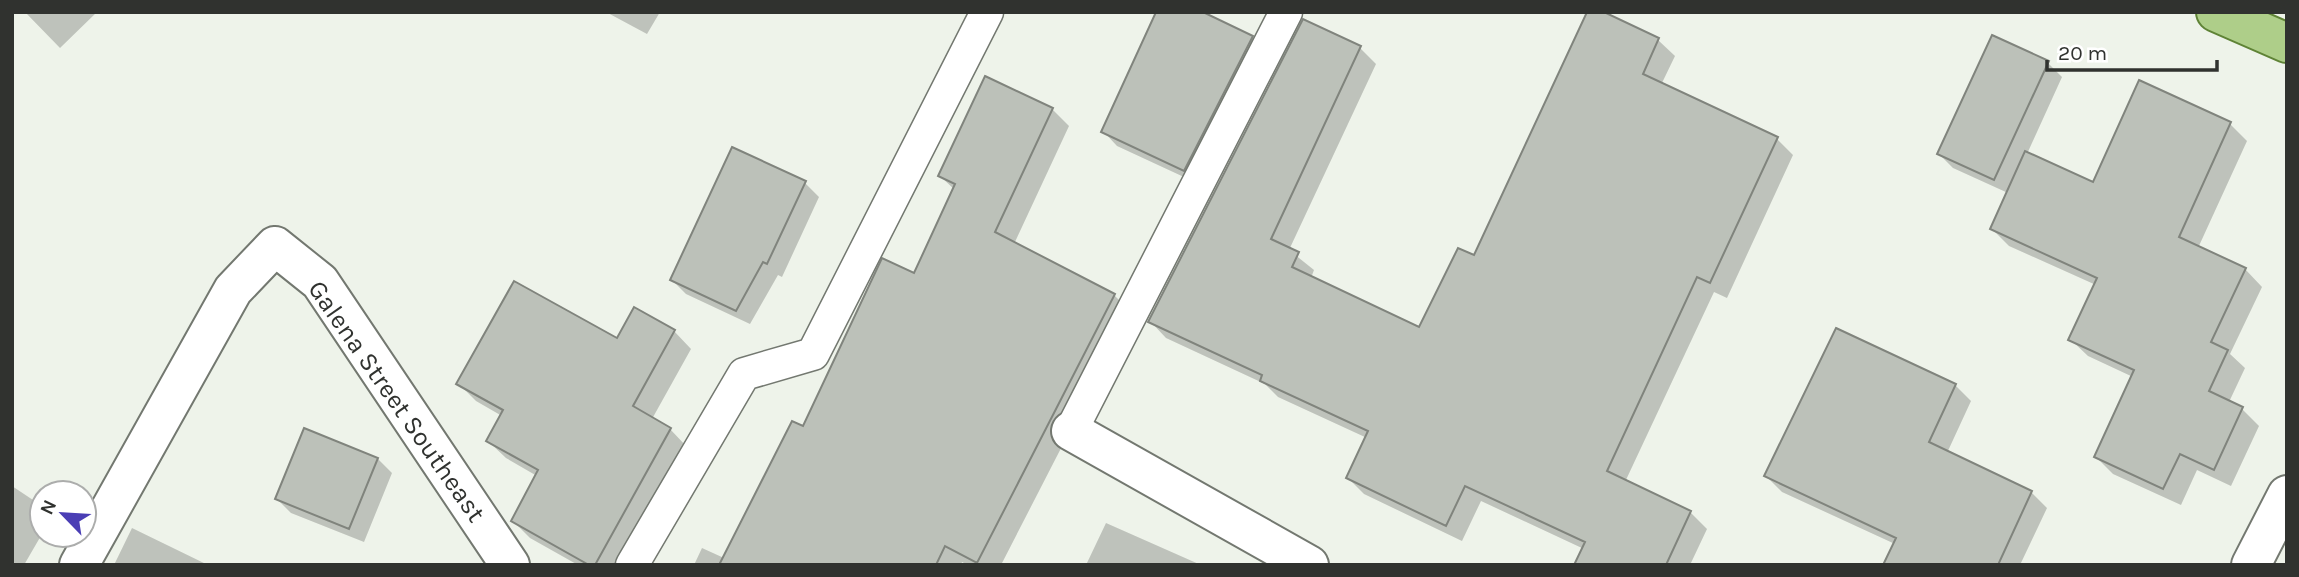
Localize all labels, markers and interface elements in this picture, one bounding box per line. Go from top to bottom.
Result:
scale bar [2047,28,2217,72]
text: 20 m [2058,41,2107,65]
street label: Galena Street Southeast [301,275,492,528]
north arrow [28,479,98,549]
text: N [36,496,61,518]

